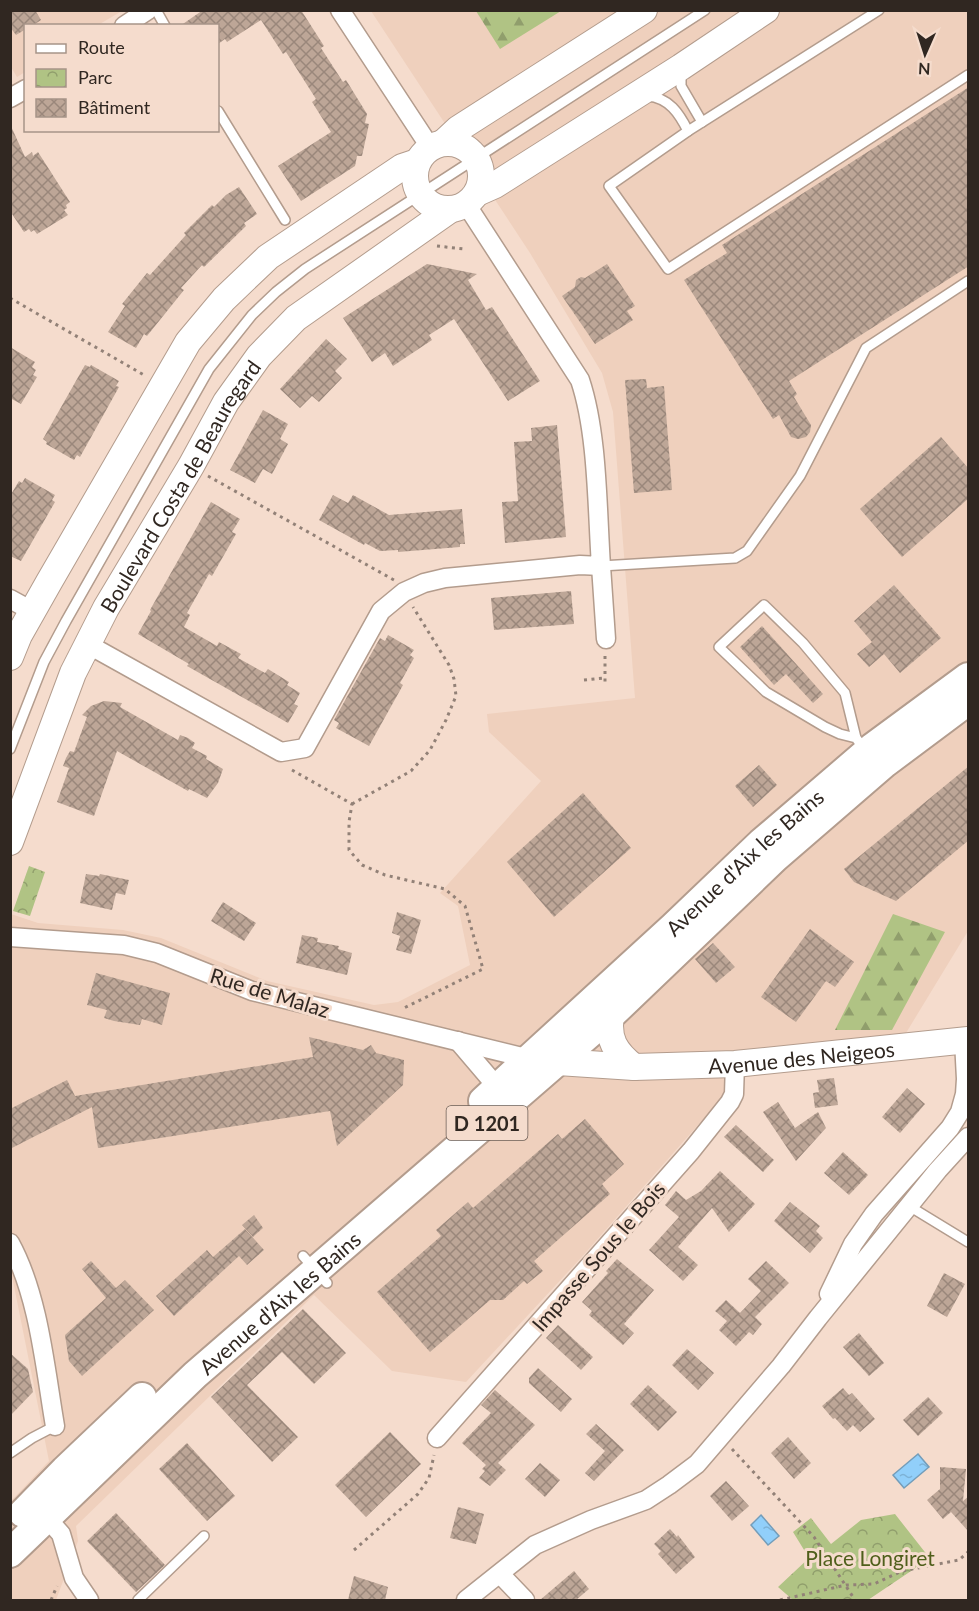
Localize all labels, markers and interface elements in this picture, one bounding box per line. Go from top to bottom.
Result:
legend [24,24,219,132]
north arrow [895,24,955,84]
text: Route [78,36,125,58]
text: N [918,60,931,79]
text: Parc [78,66,113,88]
text: Bâtiment [78,96,151,118]
street label: Boulevard Costa de Beauregard [94,355,265,616]
street label: Avenue d'Aix les Bains [660,783,828,940]
street label: Rue de Malaz [207,962,333,1022]
street label: Avenue des Neigeos [708,1035,896,1077]
road number: D 1201 [446,1106,528,1140]
street label: Impasse Sous le Bois [526,1176,670,1336]
street label: Avenue d'Aix les Bains [193,1226,365,1379]
park label: Place Longiret [805,1545,935,1570]

